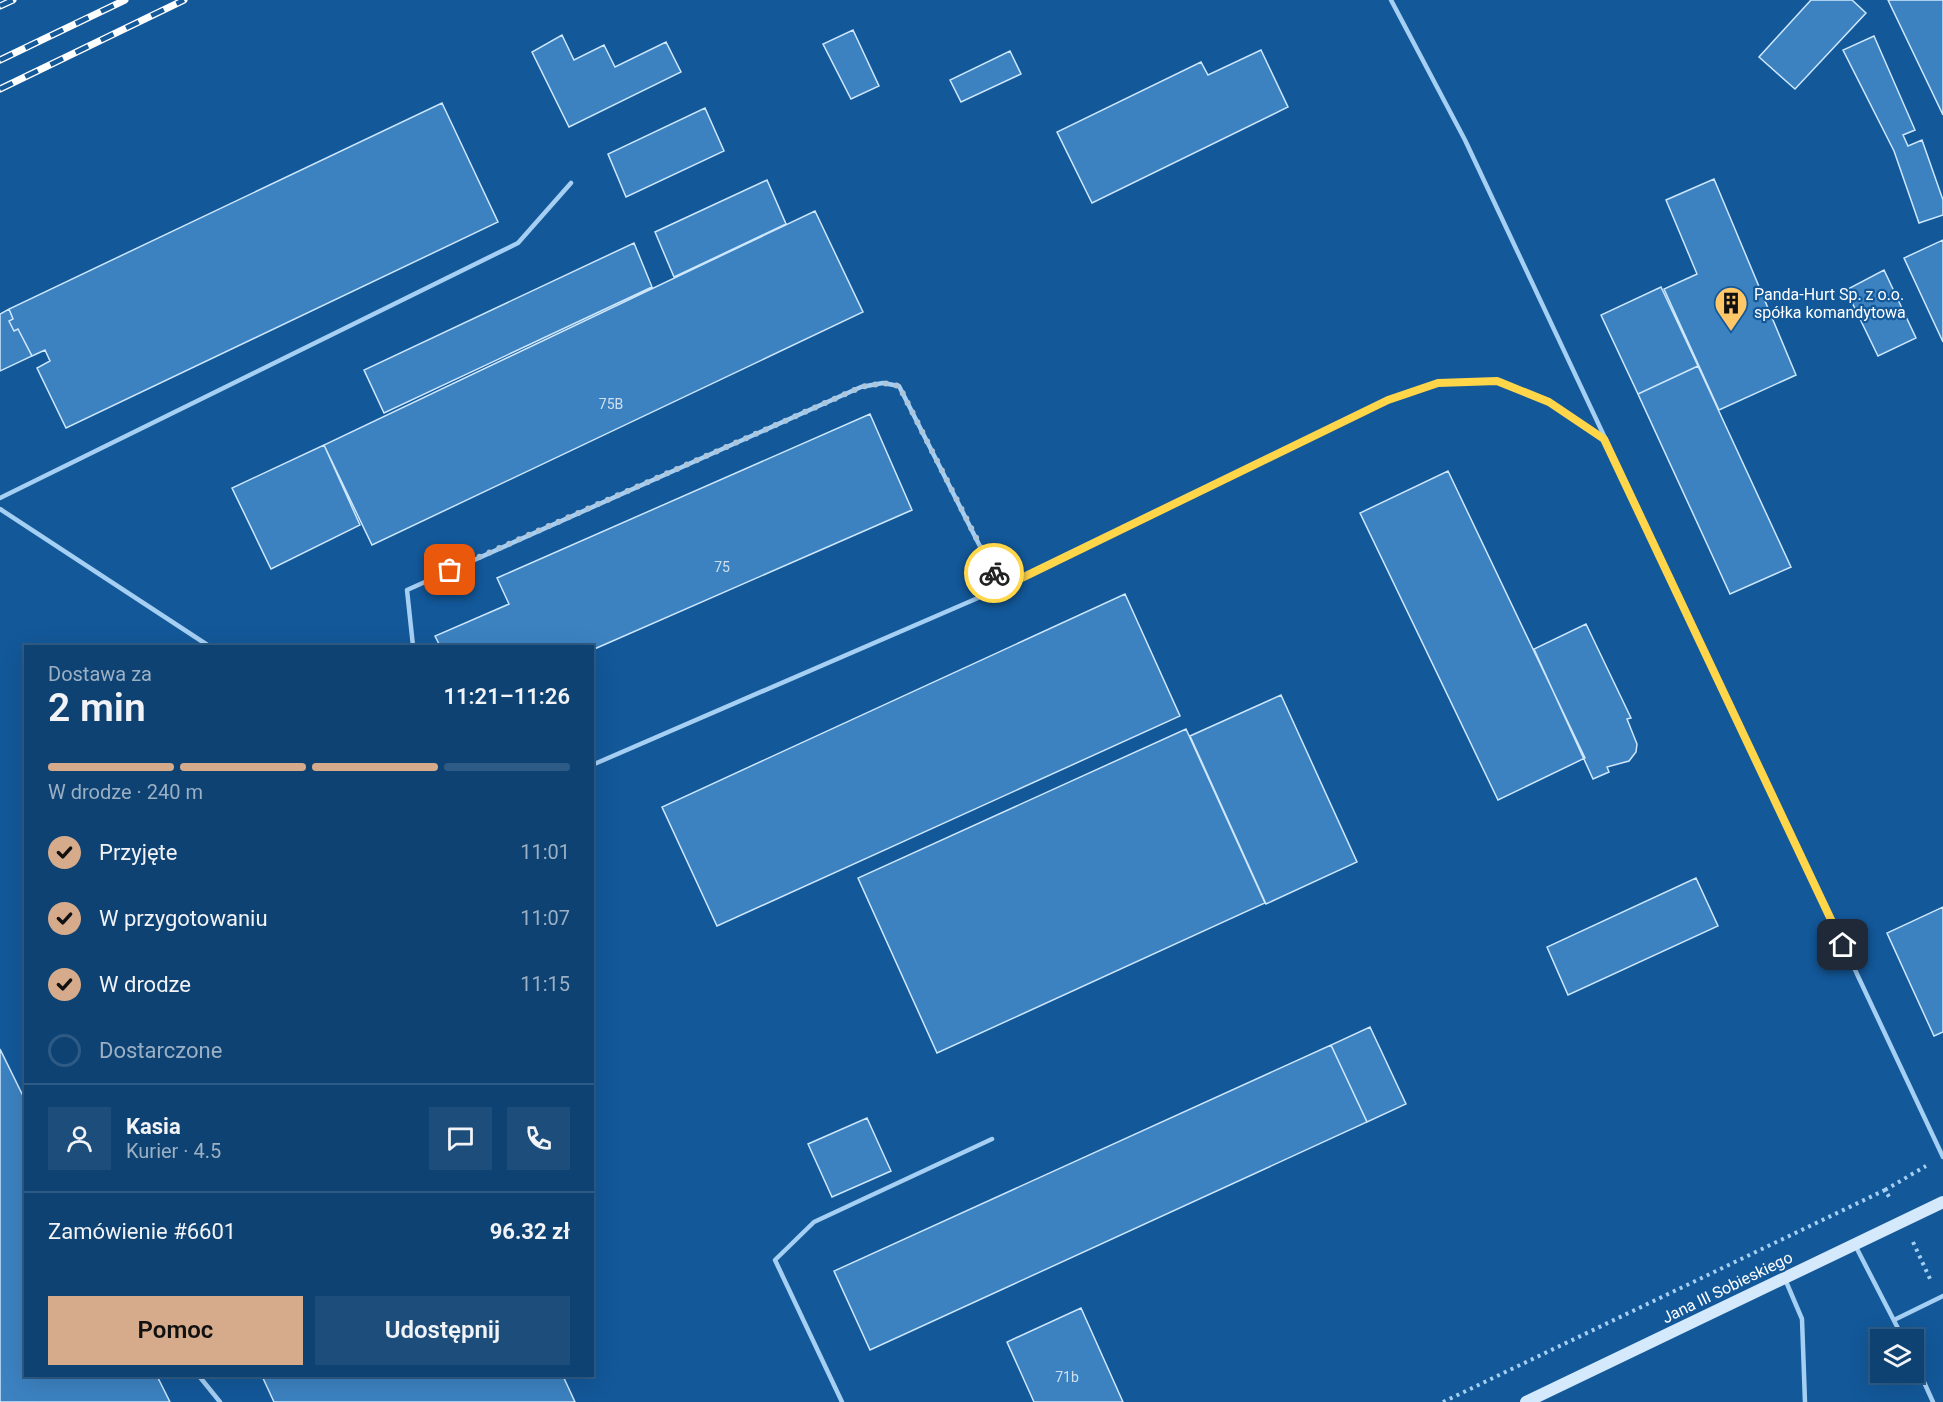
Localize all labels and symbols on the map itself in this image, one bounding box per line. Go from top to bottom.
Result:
building icon: Panda-Hurt Sp. z o.o. spółka komandytowa [1713,285,1749,332]
place label: Panda-Hurt Sp. z o.o. spółka komandytowa [1754,285,1906,322]
house number: 75B [599,396,623,412]
courier [964,543,1024,603]
pin [424,544,475,595]
house number: 75 [714,559,730,575]
pin [1817,919,1868,970]
street label: Jana III Sobieskiego [1659,1248,1796,1327]
house number: 71b [1055,1369,1079,1385]

